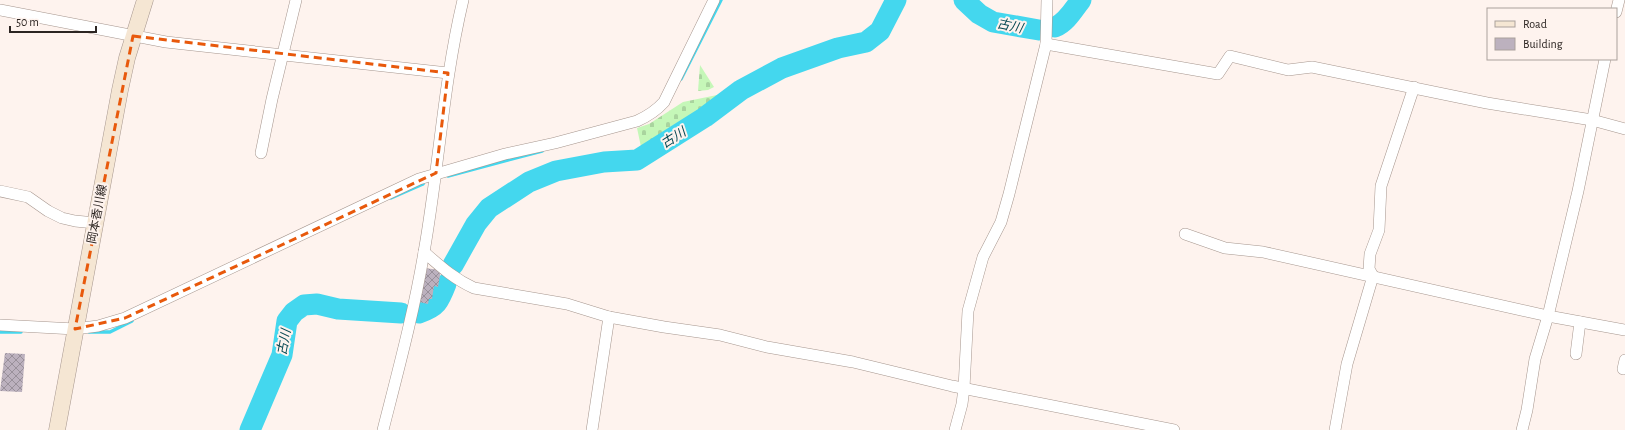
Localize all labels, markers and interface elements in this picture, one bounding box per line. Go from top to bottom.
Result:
scale bar [10,8,96,34]
legend [1487,8,1617,60]
text: 50 m [16,16,39,28]
water label: 古川 [996,16,1026,36]
text: Road [1523,18,1547,30]
text: Building [1523,38,1563,50]
water label: 古川 [659,124,690,151]
street label: 岡本香川線 [84,183,109,245]
water label: 古川 [275,326,294,356]

